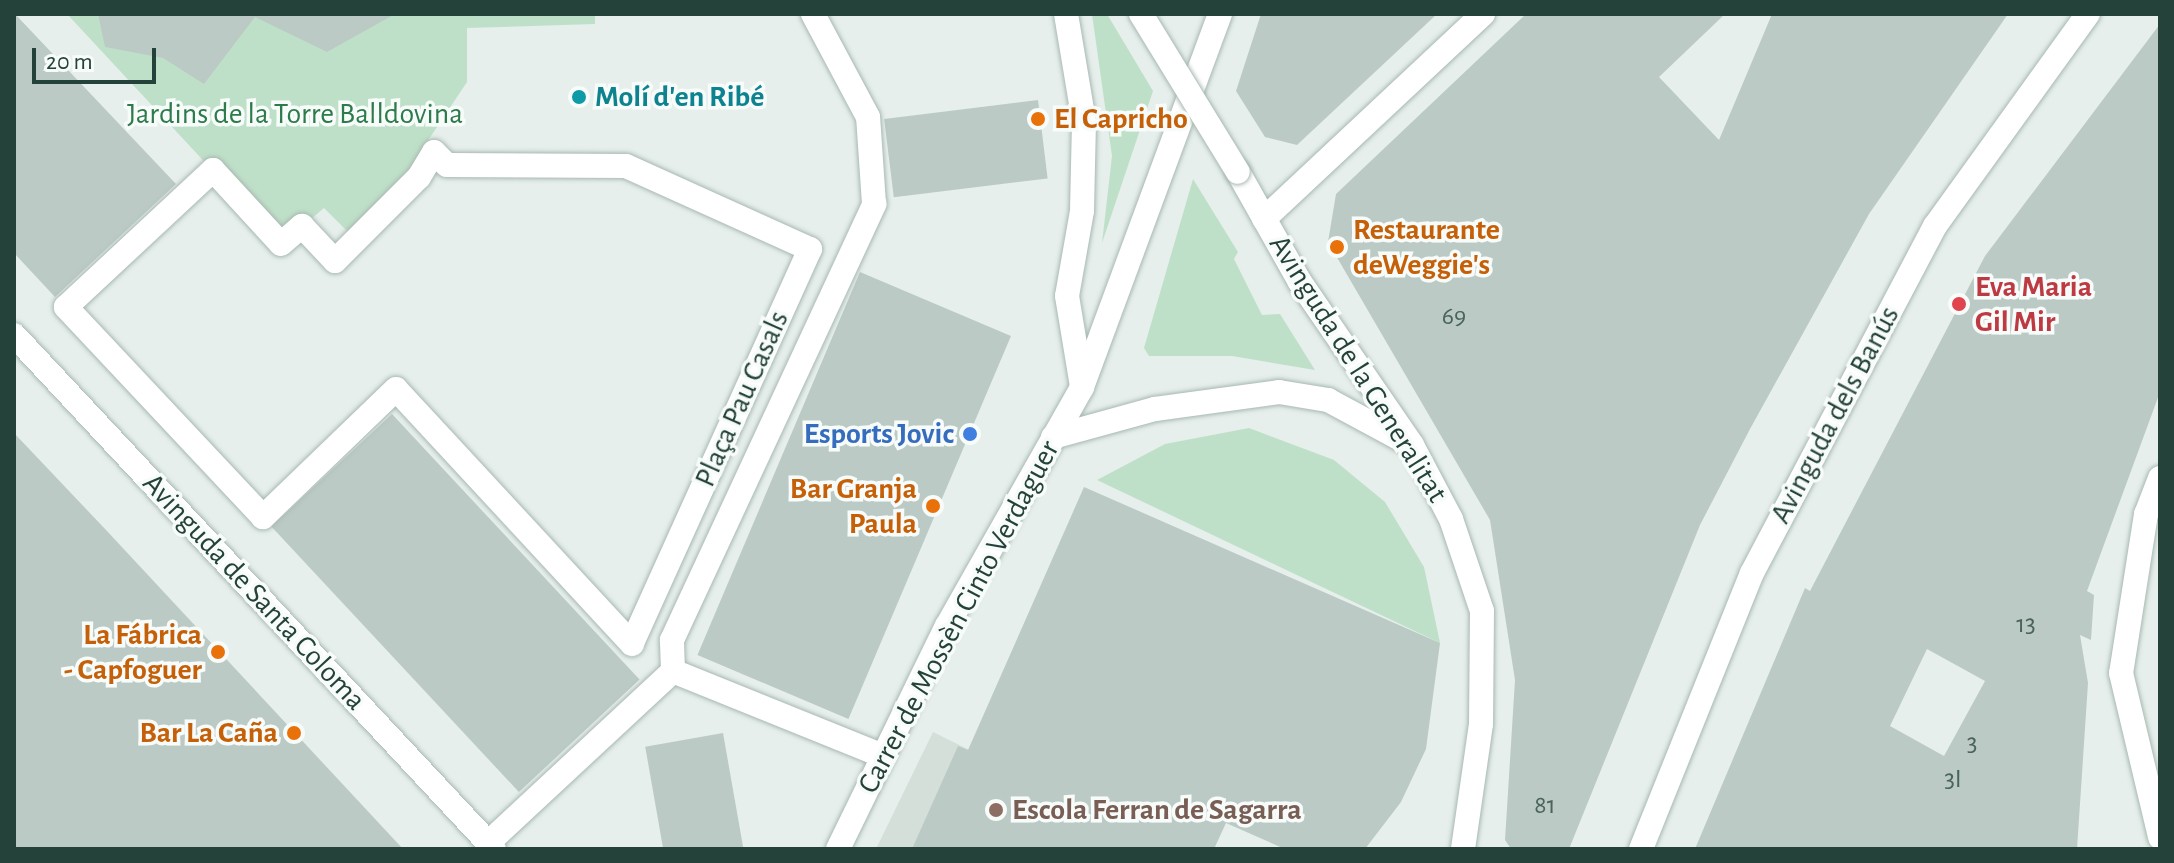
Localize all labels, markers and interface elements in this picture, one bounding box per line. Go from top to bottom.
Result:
scale bar [36,32,160,82]
text: 20 m [46,50,93,74]
place label: Molí d'en Ribé [595,79,764,115]
marker: Molí d'en Ribé [570,88,588,106]
park label: Jardins de la Torre Balldovina [127,96,463,132]
place label: El Capricho [1054,101,1188,137]
marker: El Capricho [1029,110,1047,128]
place label: Restaurante deWeggie's [1353,212,1500,282]
street label: Avinguda de la Generalitat [1261,229,1455,509]
marker: Restaurante deWeggie's [1328,238,1346,256]
place label: Eva Maria Gil Mir [1975,269,2092,340]
marker: Eva Maria Gil Mir [1950,295,1968,313]
street label: Avinguda dels Banús [1763,300,1907,530]
house number: 69 [1442,301,1466,333]
street label: Plaça Pau Casals [687,305,797,493]
place label: Esports Jovic [804,416,954,452]
marker: Esports Jovic [961,425,979,443]
street label: Carrer de Mossèn Cinto Verdaguer [850,434,1068,800]
street label: Avinguda de Santa Coloma [135,466,373,718]
place label: Bar Granja Paula [790,471,917,542]
marker: Bar Granja Paula [924,497,942,515]
house number: 13 [2016,609,2036,641]
place label: La Fábrica - Capfoguer [64,617,202,688]
marker: La Fábrica - Capfoguer [209,643,227,661]
place label: Bar La Caña [139,715,278,751]
marker: Bar La Caña [285,724,303,742]
house number: 3 [1967,728,1977,760]
house number: 3I [1944,764,1962,796]
house number: 81 [1534,790,1556,822]
place label: Escola Ferran de Sagarra [1012,792,1302,828]
marker: Escola Ferran de Sagarra [987,801,1005,819]

